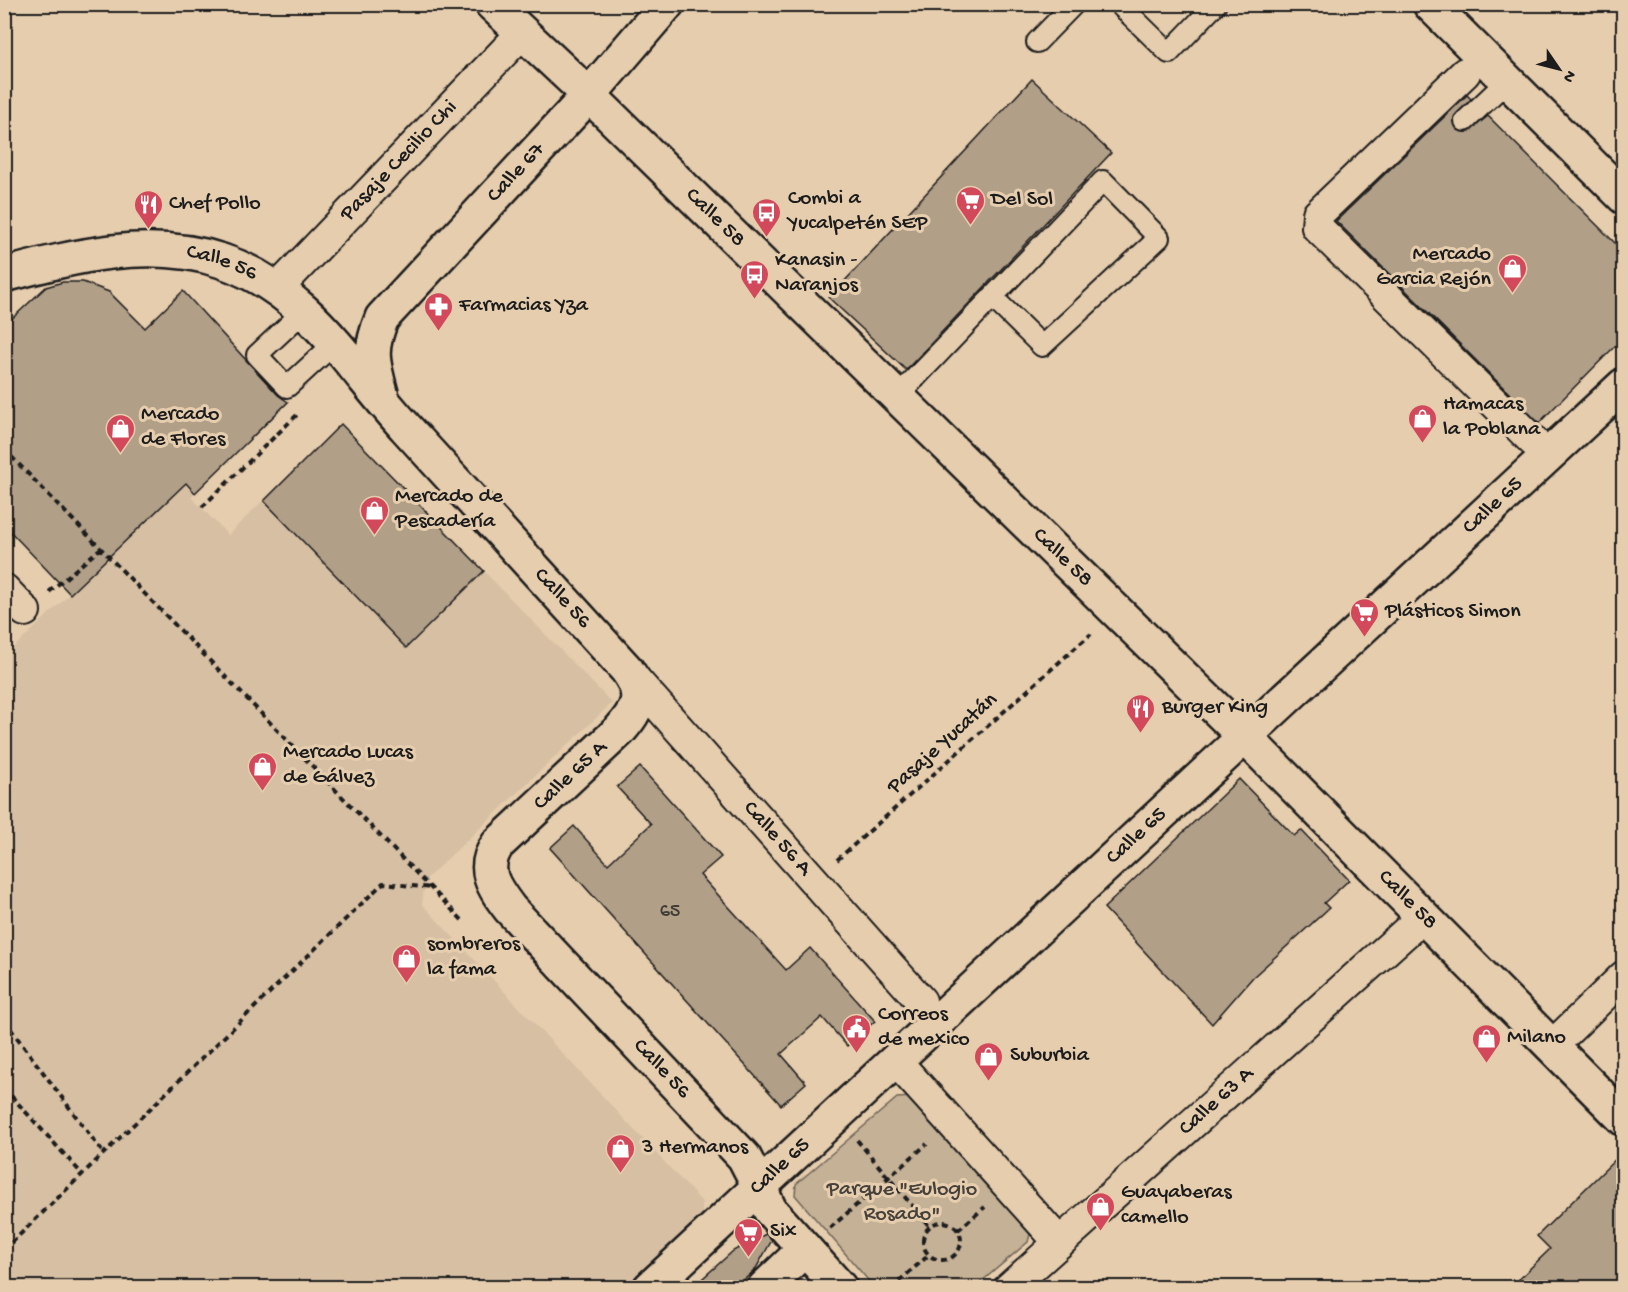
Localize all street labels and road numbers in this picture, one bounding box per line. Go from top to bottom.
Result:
street label: Pasaje Cecilio Chi [335,95,463,228]
street label: Calle 67 [482,137,551,209]
street label: Calle 58 [679,183,750,253]
street label: Calle 56 [184,240,262,288]
street label: Calle 65 [1458,472,1529,541]
street label: Calle 58 [1027,523,1098,593]
street label: Calle 56 [528,563,597,635]
street label: Pasaje Yucatán [882,687,1004,801]
street label: Calle 65 A [529,735,614,817]
street label: Calle 56 A [737,796,818,882]
street label: Calle 65 [1101,802,1173,871]
street label: Calle 58 [1372,865,1442,936]
street label: Calle 56 [627,1034,696,1105]
street label: Calle 63 A [1174,1061,1260,1142]
street label: Calle 65 [745,1133,816,1201]

